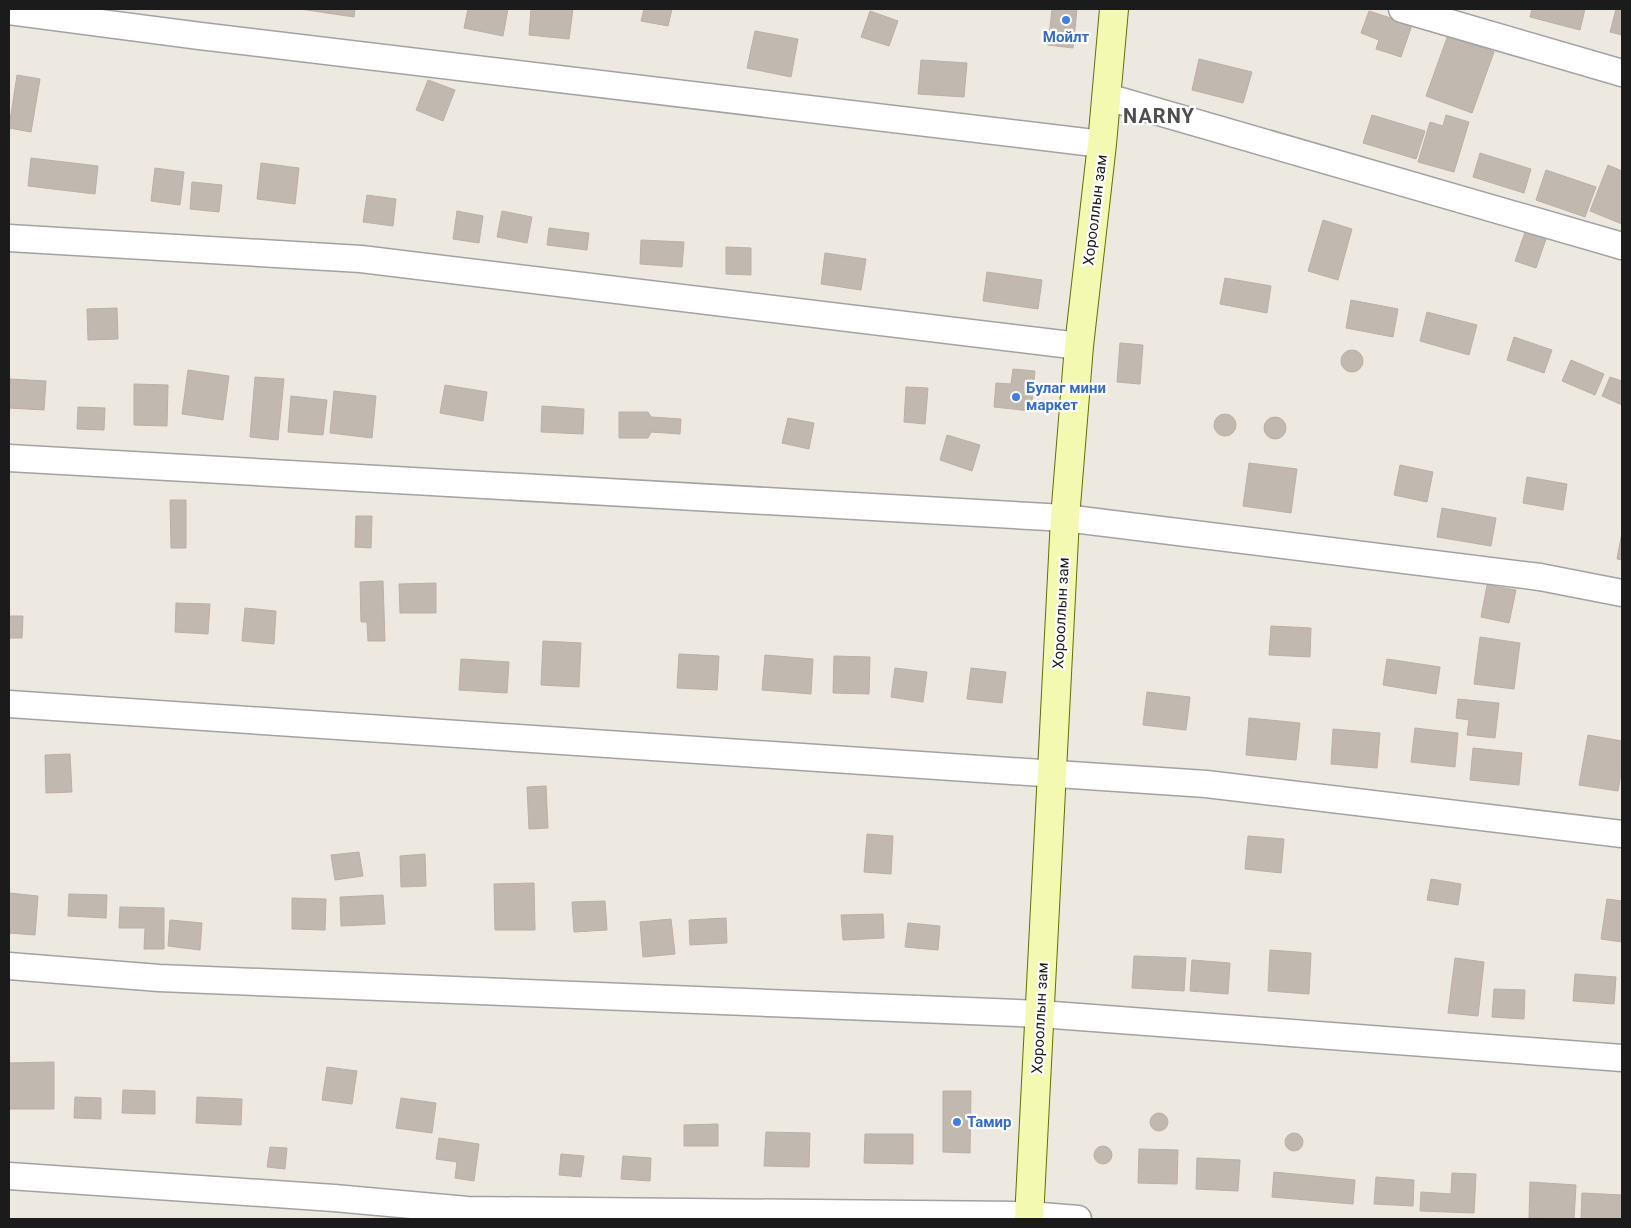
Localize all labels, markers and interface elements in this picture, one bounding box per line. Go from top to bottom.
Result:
marker: Мойлт [1060,14,1072,26]
place label: Мойлт [1043,28,1089,46]
district label: NARNY [1123,104,1195,128]
street label: Хорооллын зам [1079,154,1111,266]
place label: Булаг мини маркет [1026,379,1106,414]
marker: Булаг мини маркет [1010,391,1022,403]
street label: Хорооллын зам [1049,557,1073,669]
street label: Хорооллын зам [1028,962,1052,1074]
place label: Тамир [967,1113,1012,1131]
marker: Тамир [951,1116,963,1128]

